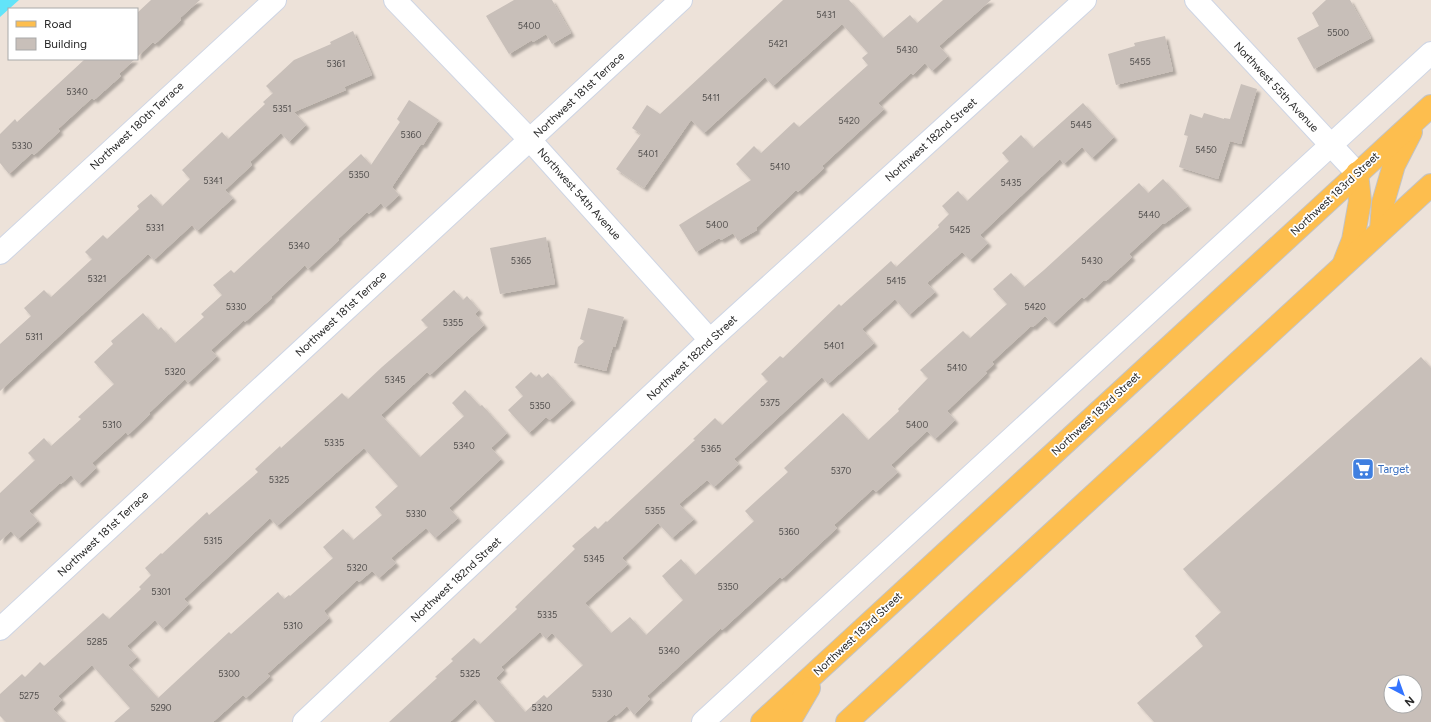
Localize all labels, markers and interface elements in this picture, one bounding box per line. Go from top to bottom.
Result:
legend [8,8,138,60]
house number: 5431 [816,9,836,20]
text: Road [44,17,72,31]
house number: 5400 [518,20,540,31]
house number: 5500 [1327,27,1349,38]
text: Building [44,37,87,51]
house number: 5421 [768,38,788,49]
street label: Northwest 55th Avenue [1231,39,1321,135]
house number: 5430 [896,44,918,55]
street label: Northwest 181st Terrace [531,49,627,141]
house number: 5455 [1129,56,1151,67]
house number: 5361 [327,58,345,69]
street label: Northwest 180th Terrace [88,79,186,173]
house number: 5340 [66,86,88,97]
house number: 5411 [702,92,720,103]
street label: Northwest 182nd Street [882,95,980,185]
house number: 5351 [273,103,291,114]
house number: 5420 [838,115,860,126]
house number: 5445 [1070,119,1092,130]
house number: 5360 [401,129,422,140]
house number: 5330 [12,140,33,151]
house number: 5450 [1195,144,1217,155]
street label: Northwest 54th Avenue [534,146,624,242]
house number: 5401 [638,148,658,159]
street label: Northwest 183rd Street [1288,150,1382,238]
house number: 5410 [770,161,790,172]
house number: 5350 [348,169,370,180]
house number: 5341 [203,175,223,186]
house number: 5435 [1001,177,1021,188]
house number: 5440 [1138,209,1160,220]
house number: 5400 [706,219,728,230]
house number: 5331 [146,222,164,233]
house number: 5425 [950,224,970,235]
house number: 5340 [288,240,310,251]
house number: 5365 [511,255,531,266]
house number: 5430 [1081,255,1103,266]
street label: Northwest 181st Terrace [293,268,389,360]
house number: 5321 [88,273,106,284]
house number: 5415 [886,275,906,286]
house number: 5330 [226,301,247,312]
house number: 5420 [1024,301,1046,312]
street label: Northwest 182nd Street [644,313,740,403]
house number: 5355 [443,317,463,328]
house number: 5311 [25,331,43,342]
house number: 5401 [824,340,844,351]
house number: 5410 [947,362,967,373]
house number: 5320 [165,366,186,377]
street label: Northwest 183rd Street [1049,370,1143,458]
house number: 5345 [385,374,405,385]
house number: 5375 [760,397,780,408]
house number: 5350 [529,400,551,411]
house number: 5310 [102,419,122,430]
house number: 5400 [906,419,928,430]
house number: 5335 [324,437,344,448]
house number: 5340 [453,440,475,451]
house number: 5365 [701,443,721,454]
supermarket icon: Target [1350,456,1376,482]
place label: Target [1378,463,1409,476]
house number: 5370 [831,465,852,476]
house number: 5325 [269,474,289,485]
street label: Northwest 181st Terrace [55,488,151,580]
house number: 5355 [645,505,665,516]
house number: 5330 [406,508,427,519]
house number: 5360 [779,526,800,537]
house number: 5315 [204,535,222,546]
street label: Northwest 182nd Street [408,535,504,625]
house number: 5345 [584,553,604,564]
house number: 5320 [347,562,368,573]
house number: 5350 [717,581,739,592]
house number: 5301 [151,586,171,597]
street label: Northwest 183rd Street [811,590,905,678]
house number: 5335 [537,609,557,620]
house number: 5310 [283,620,303,631]
house number: 5285 [87,636,107,647]
house number: 5340 [658,645,680,656]
house number: 5300 [218,668,240,679]
house number: 5325 [460,668,480,679]
north arrow [1383,674,1423,714]
house number: 5330 [592,688,613,699]
house number: 5275 [19,690,39,701]
text: N [1402,693,1417,709]
house number: 5290 [150,702,172,713]
house number: 5320 [532,702,553,713]

